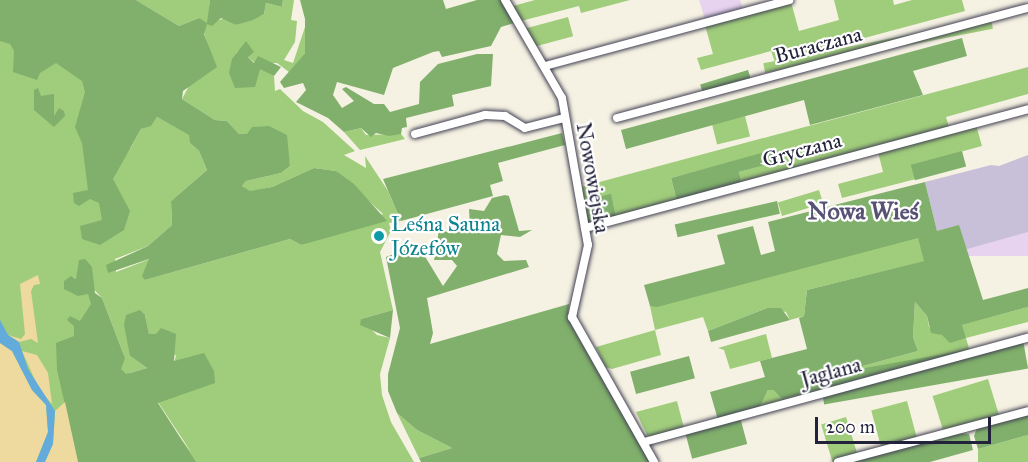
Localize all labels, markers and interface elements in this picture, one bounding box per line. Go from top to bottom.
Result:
street label: Buraczana [772,21,864,69]
street label: Nowowiejska [571,121,615,235]
street label: Gryczana [760,127,844,173]
district label: Nowa Wieś [807,198,919,226]
place label: Leśna Sauna Józefów [391,211,500,261]
marker: Leśna Sauna Józefów [372,229,386,243]
street label: Jaglana [798,352,864,392]
scale bar [818,405,994,443]
text: 200 m [826,416,875,438]

